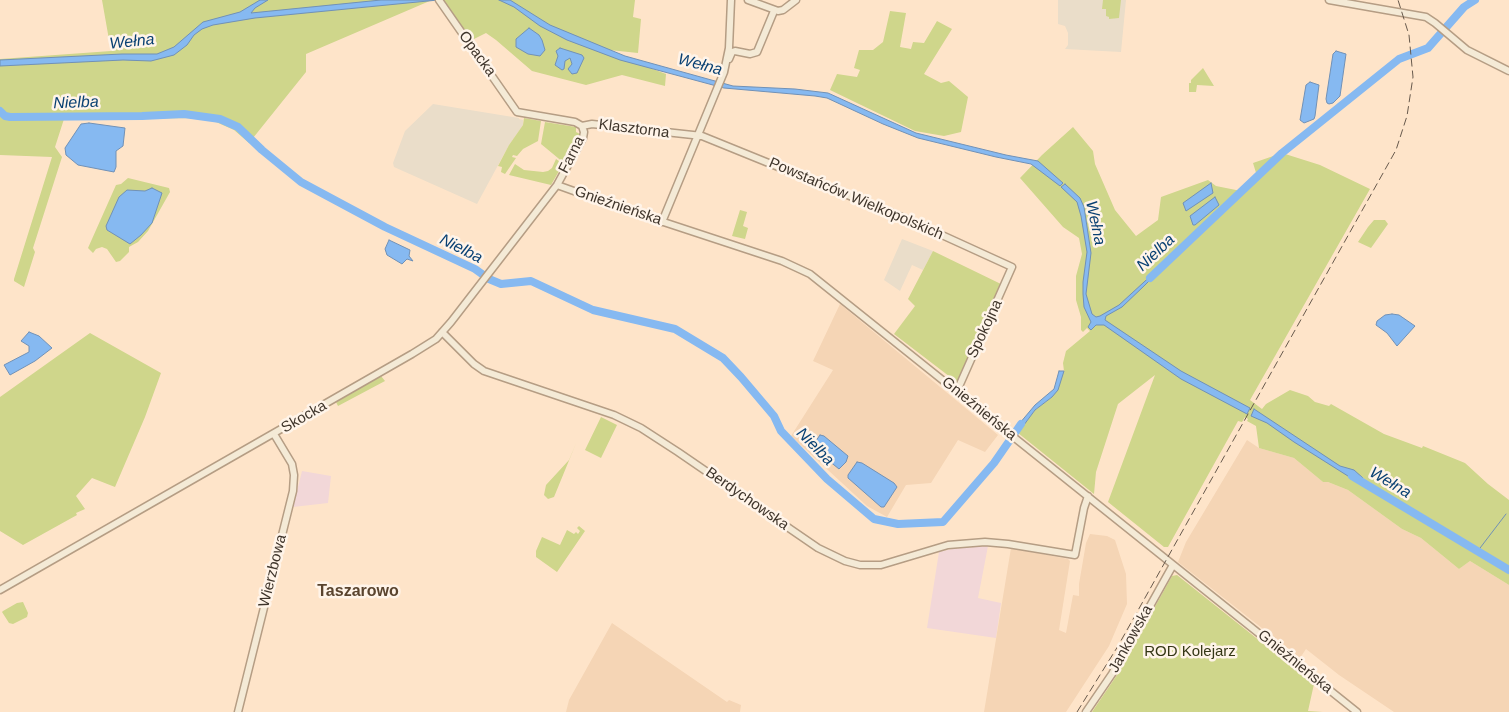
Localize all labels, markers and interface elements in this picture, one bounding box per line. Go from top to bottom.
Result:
street label: Opacka [455,28,499,80]
water label: Wełna [109,30,155,54]
water label: Wełna [676,50,724,80]
water label: Nielba [53,93,99,113]
street label: Klasztorna [598,116,670,142]
street label: Farna [555,133,589,177]
street label: Powstańców Wielkopolskich [766,154,946,244]
street label: Gnieźnieńska [572,183,664,229]
water label: Wełna [1081,199,1109,247]
water label: Nielba [436,230,486,268]
water label: Nielba [1133,231,1179,275]
street label: Spokojna [964,297,1006,361]
street label: Gnieźnieńska [938,373,1020,445]
street label: Skocka [278,397,330,437]
water label: Nielba [792,424,838,470]
water label: Wełna [1366,463,1414,503]
street label: Berdychowska [702,464,792,534]
street label: Wierzbowa [255,533,291,609]
district label: Taszarowo [317,582,399,602]
street label: Jankowska [1105,602,1157,676]
street label: Gnieźnieńska [1254,626,1336,698]
park label: ROD Kolejarz [1144,643,1236,661]

